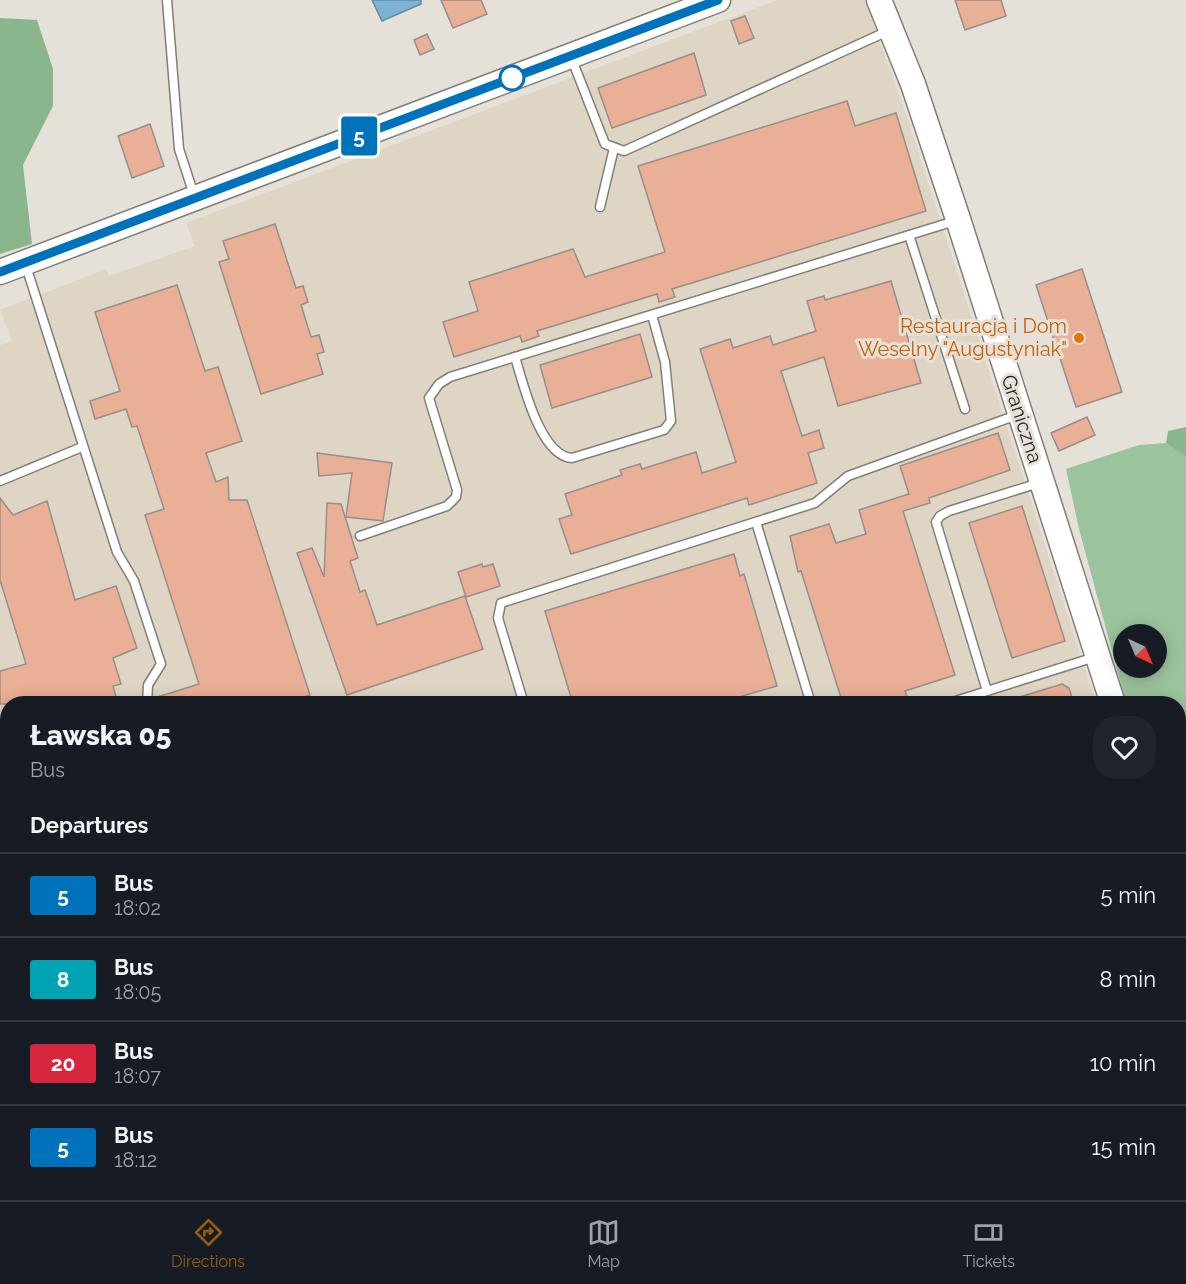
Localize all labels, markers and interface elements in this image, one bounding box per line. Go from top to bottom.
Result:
unlabelled marker [499,65,525,91]
line badge: 5 [340,116,379,156]
text: 5 [353,124,365,149]
place label: Restauracja i Dom Weselny "Augustyniak" [858,314,1067,361]
marker: Restauracja i Dom Weselny "Augustyniak" [1072,331,1086,345]
street label: Graniczna [996,372,1048,466]
north arrow [1113,624,1167,678]
map controls [1113,624,1167,678]
button: heart [1093,716,1156,779]
text: Ławska 05 [30,719,171,752]
text: Bus [30,758,65,782]
text: Departures [30,812,148,838]
text: Bus [114,870,153,896]
text: 5 min [1101,882,1156,908]
text: 5 [57,883,69,908]
text: 18:02 [114,896,161,920]
text: Bus [114,954,153,980]
text: 8 min [1100,966,1156,992]
text: 8 [57,967,69,992]
text: 18:05 [114,980,161,1004]
text: Bus [114,1038,153,1064]
text: 10 min [1090,1050,1156,1076]
text: 20 [51,1051,75,1076]
text: 18:07 [114,1064,161,1088]
text: Bus [114,1122,153,1148]
text: 15 min [1091,1134,1156,1160]
text: 5 [57,1135,69,1160]
text: 18:12 [114,1148,157,1172]
tab: Directions [171,1216,245,1271]
tab: Map [587,1216,620,1271]
tab: Tickets [962,1216,1015,1271]

